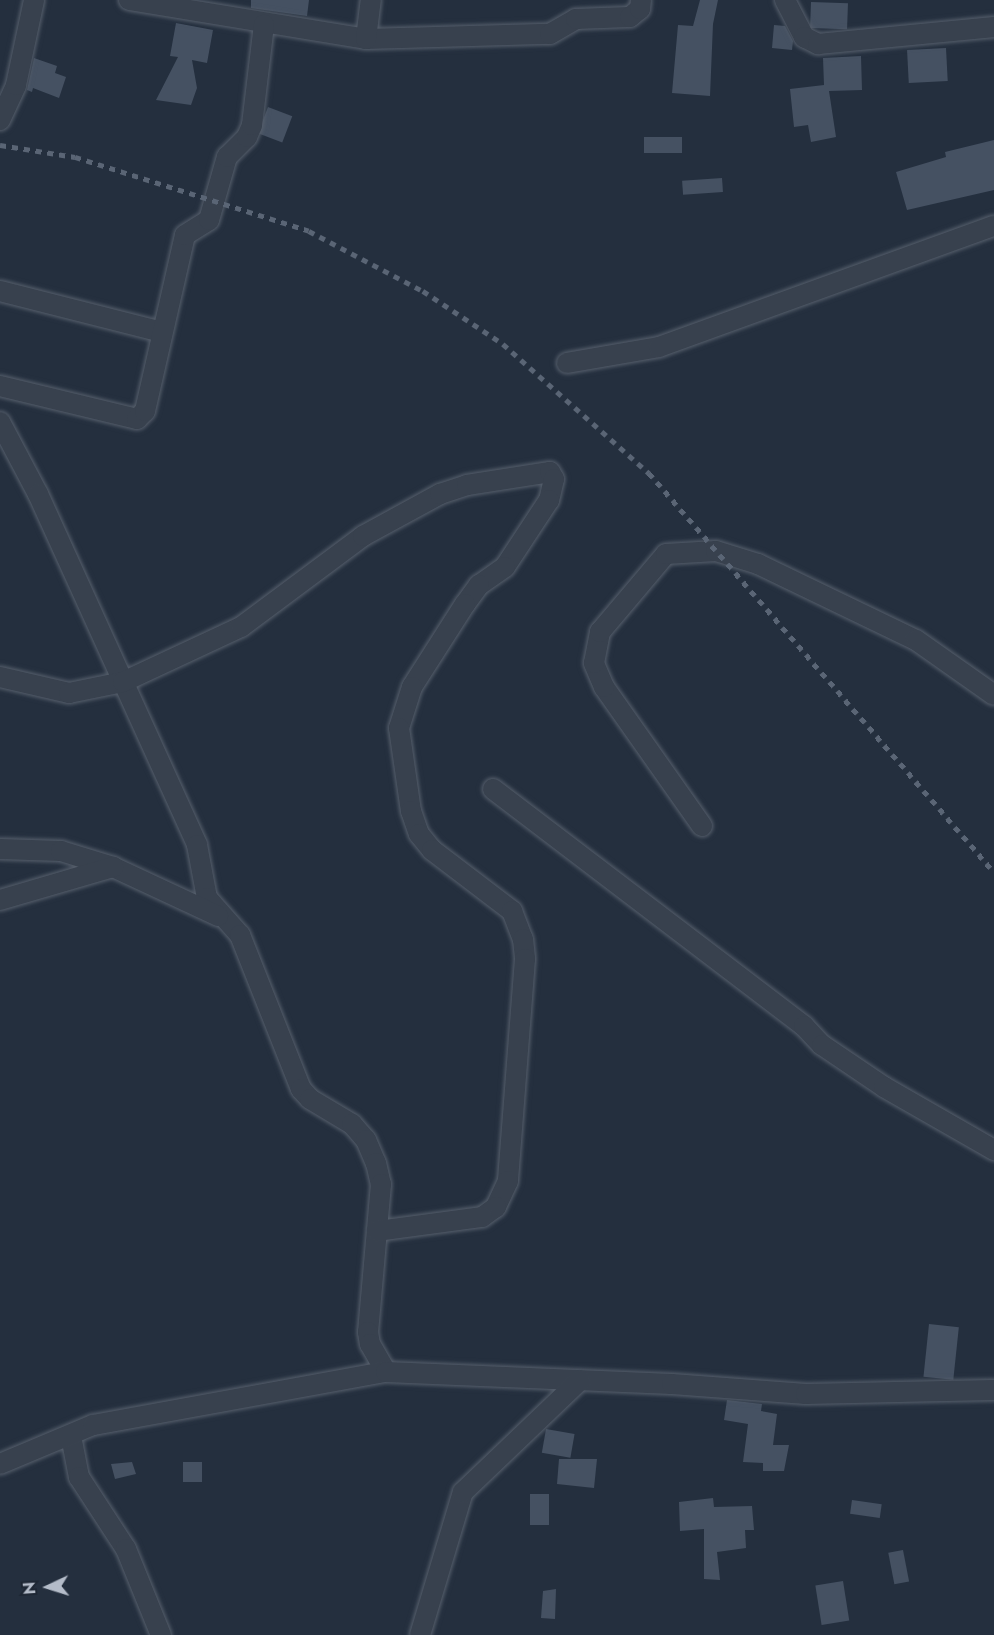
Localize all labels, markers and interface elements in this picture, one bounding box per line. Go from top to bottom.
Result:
north arrow [18,1557,78,1617]
text: N [18,1581,41,1595]

